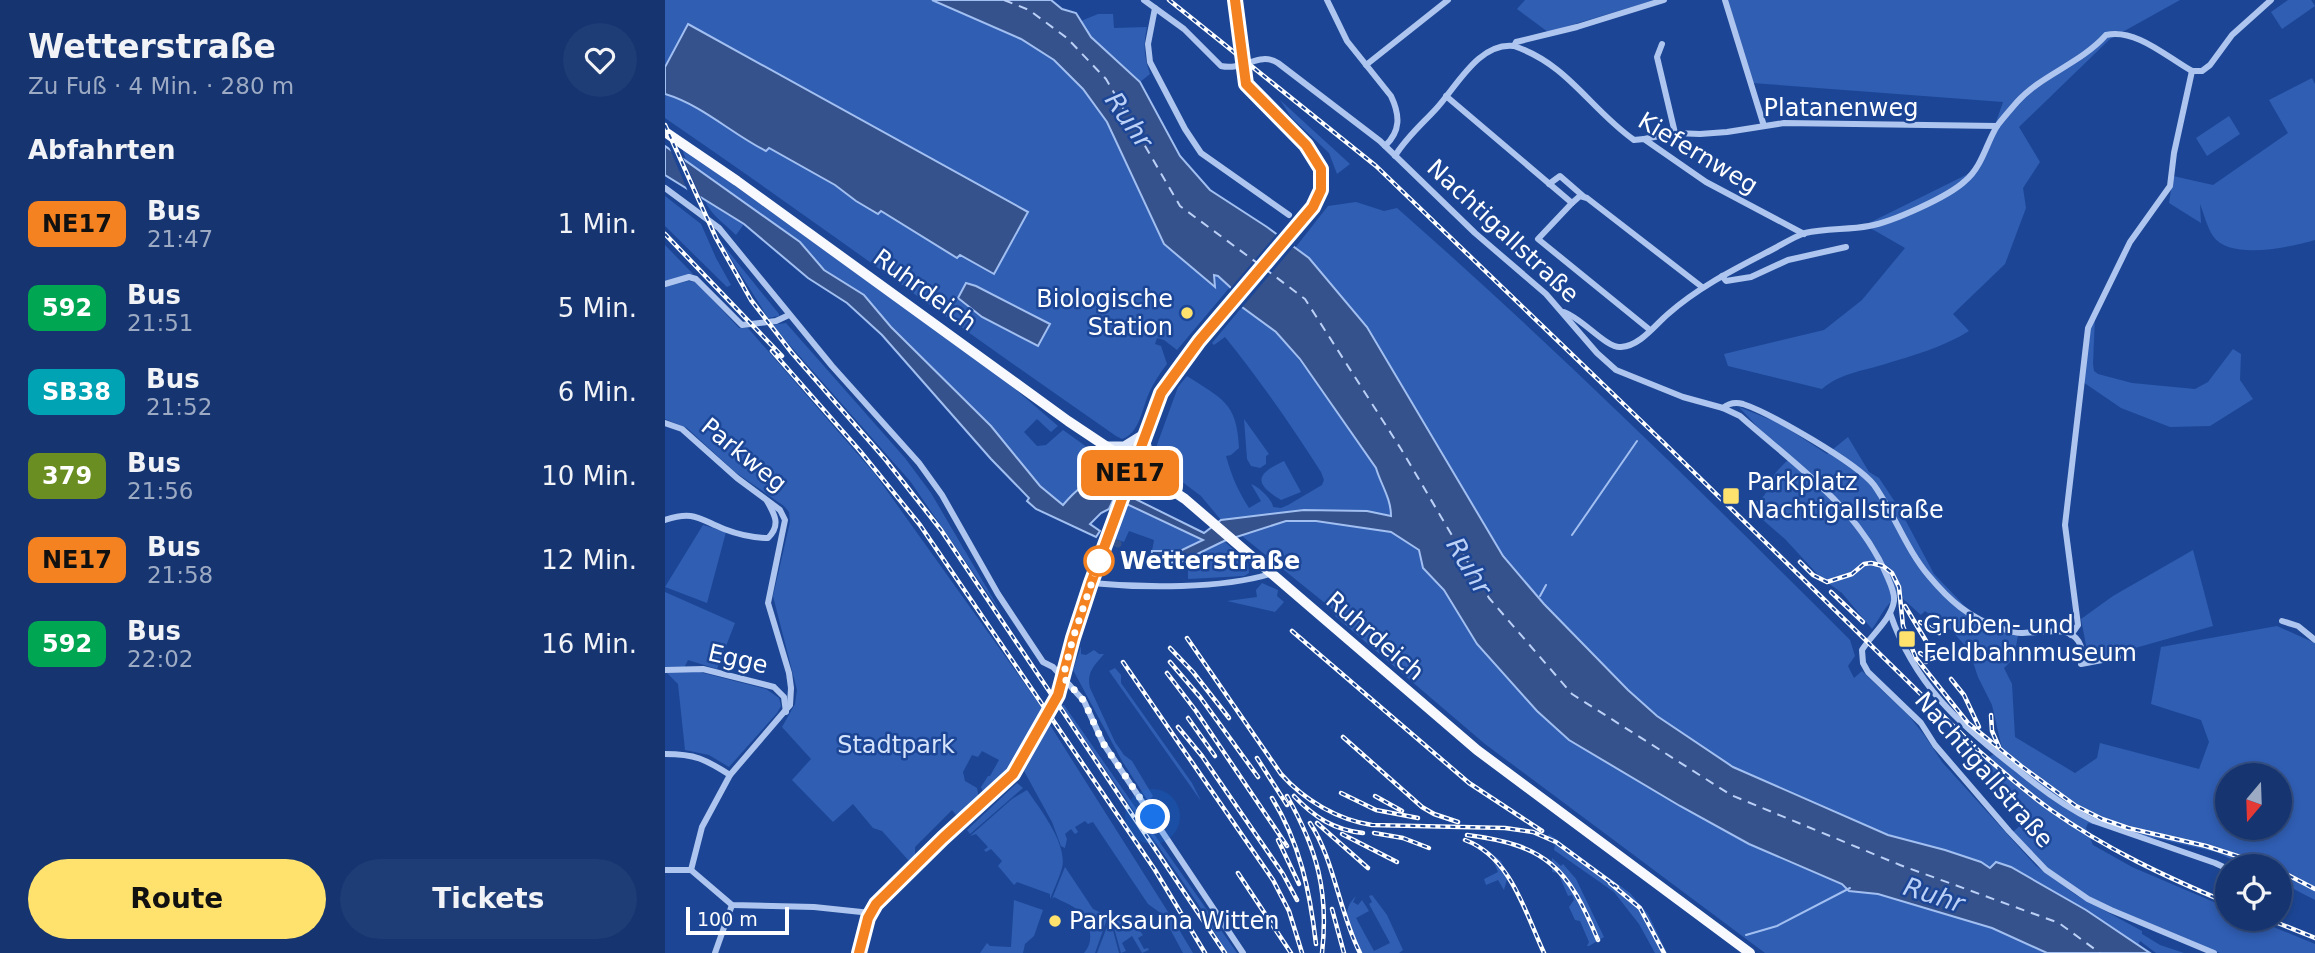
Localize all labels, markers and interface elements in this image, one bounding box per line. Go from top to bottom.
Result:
button: heart [563,23,637,97]
text: Wetterstraße [28,27,276,66]
text: Zu Fuß · 4 Min. · 280 m [28,73,294,99]
water label: Ruhr [1099,86,1160,156]
street label: Platanenweg [1764,94,1918,122]
street label: Kiefernweg [1633,106,1763,200]
text: Abfahrten [28,135,176,165]
street label: Nachtigallstraße [1421,154,1585,308]
text: Bus [147,196,201,226]
text: 1 Min. [558,209,637,239]
text: NE17 [42,210,112,238]
text: 21:47 [147,226,213,252]
street label: Ruhrdeich [868,243,982,337]
text: Bus [127,280,181,310]
place label: Biologische Station [1036,285,1173,341]
text: 5 Min. [558,293,637,323]
text: 592 [42,294,92,322]
marker: Biologische Station [1179,305,1195,321]
text: 21:51 [127,310,193,336]
text: Bus [146,364,200,394]
text: 6 Min. [558,377,637,407]
text: SB38 [42,378,111,406]
text: 21:52 [146,394,212,420]
street label: Parkweg [696,412,792,498]
text: Bus [127,448,181,478]
line badge: NE17 [1081,450,1179,496]
text: NE17 [1095,459,1165,487]
text: 10 Min. [541,461,637,491]
text: 379 [42,462,92,490]
place label: Parkplatz Nachtigallstraße [1747,468,1944,524]
text: 21:56 [127,478,193,504]
marker: Parkplatz Nachtigallstraße [1721,486,1741,506]
text: Bus [147,532,201,562]
water label: Ruhr [1440,532,1499,602]
text: 12 Min. [541,545,637,575]
text: NE17 [42,546,112,574]
marker: Wetterstraße [1084,546,1114,576]
place label: Wetterstraße [1120,547,1300,575]
text: 21:58 [147,562,213,588]
street label: Ruhrdeich [1320,586,1430,686]
place label: Gruben- und Feldbahnmuseum [1923,611,2137,667]
text: Bus [127,616,181,646]
text: 16 Min. [541,629,637,659]
marker: Gruben- und Feldbahnmuseum [1897,629,1917,649]
text: 592 [42,630,92,658]
street label: Egge [705,639,771,679]
text: 22:02 [127,646,193,672]
street label: Nachtigallstraße [1909,687,2059,853]
park label: Stadtpark [837,731,955,759]
north arrow [2215,763,2293,840]
map controls [2215,763,2292,931]
your location [1135,799,1170,834]
button: locate [2215,854,2292,931]
button: Route [28,859,326,939]
button: Tickets [340,859,637,939]
water label: Ruhr [1900,871,1970,920]
scale bar [686,904,789,936]
place label: Parksauna Witten [1069,907,1280,935]
text: 100 m [697,908,758,930]
marker: Parksauna Witten [1047,913,1063,929]

